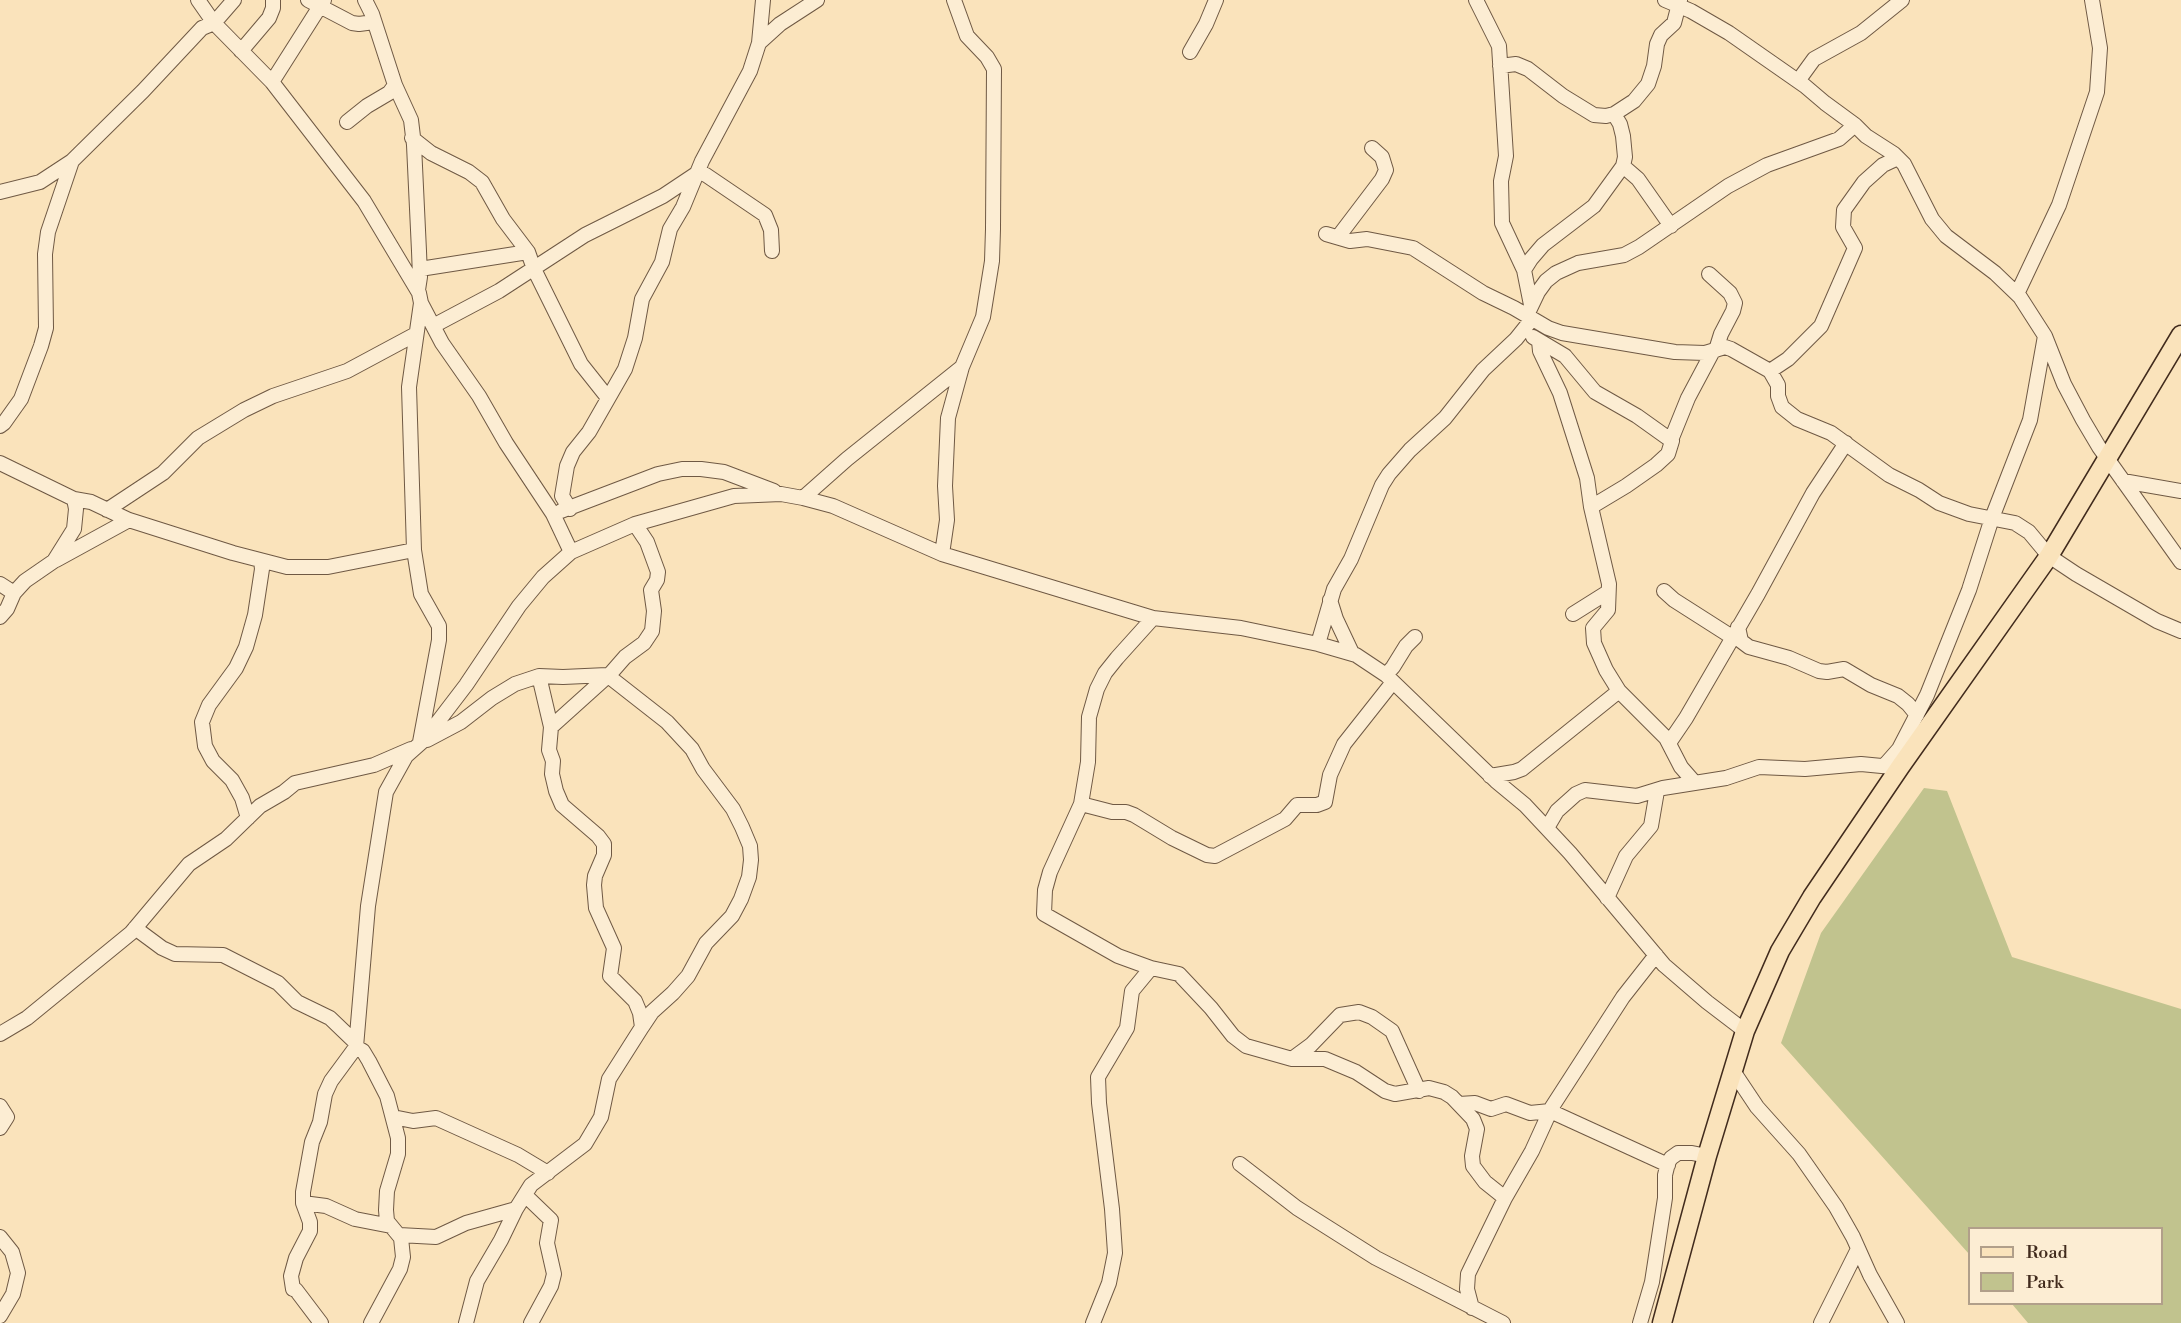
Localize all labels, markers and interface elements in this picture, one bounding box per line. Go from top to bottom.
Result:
legend [1968,1227,2163,1305]
text: Road [2026,1241,2068,1264]
text: Park [2026,1271,2063,1294]

